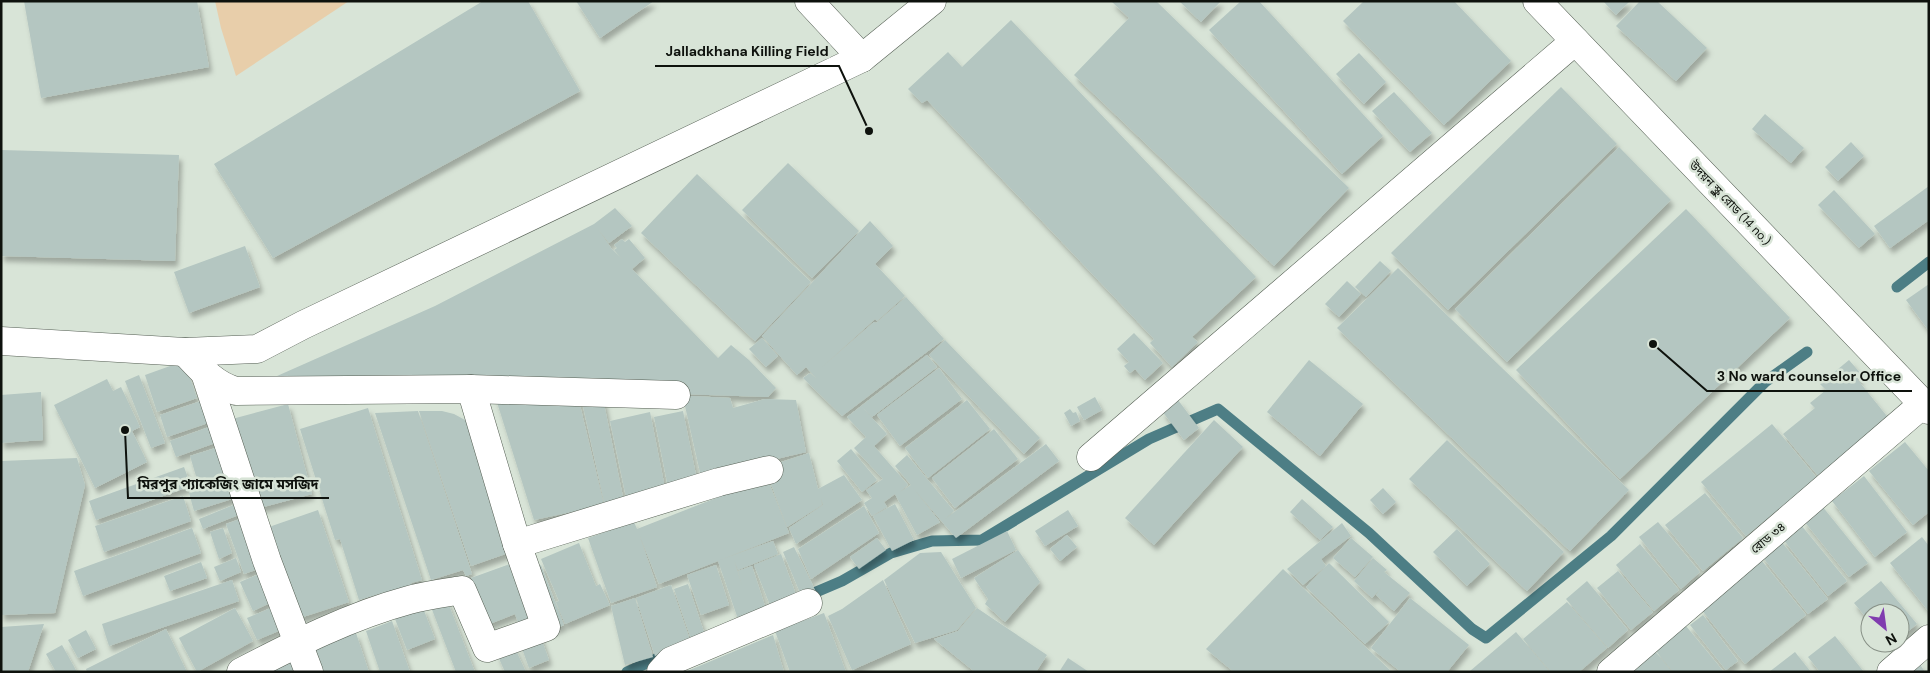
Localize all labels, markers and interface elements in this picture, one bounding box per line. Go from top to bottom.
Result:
callout: Jalladkhana Killing Field [655,37,839,66]
text: Jalladkhana Killing Field [665,42,829,60]
street label: উদয়ন স্কুল রোড (14 no.) [1685,157,1774,249]
callout: 3 No ward counselor Office [1707,362,1912,391]
text: 3 No ward counselor Office [1717,367,1901,385]
callout: মিরপুর প্যাকেজিং জামে মসজিদ [128,469,329,498]
text: মিরপুর প্যাকেজিং জামে মসজিদ [136,475,320,493]
street label: রোড ৩৪ [1747,519,1789,557]
north arrow [1860,603,1910,653]
text: N [1882,629,1900,650]

